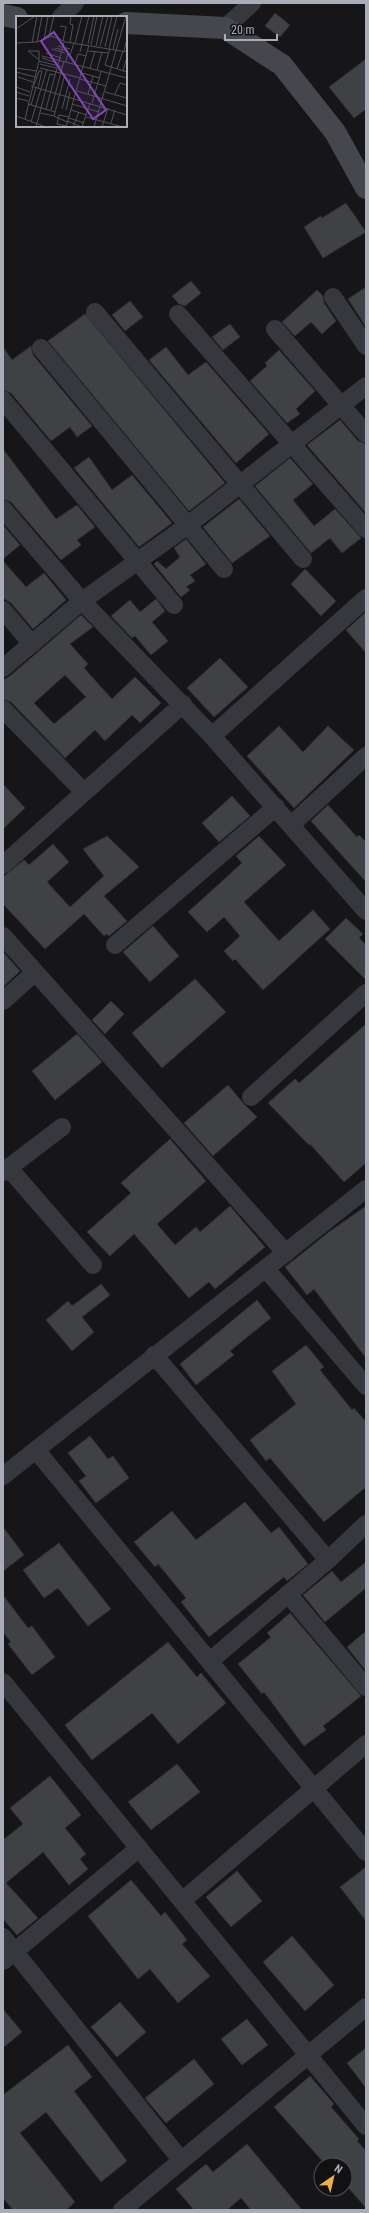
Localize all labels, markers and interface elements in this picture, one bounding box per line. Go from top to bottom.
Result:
inset map [16,16,127,127]
scale bar [225,16,277,42]
text: 20 m [231,23,255,37]
north arrow [313,2157,353,2197]
text: N [332,2162,345,2177]

